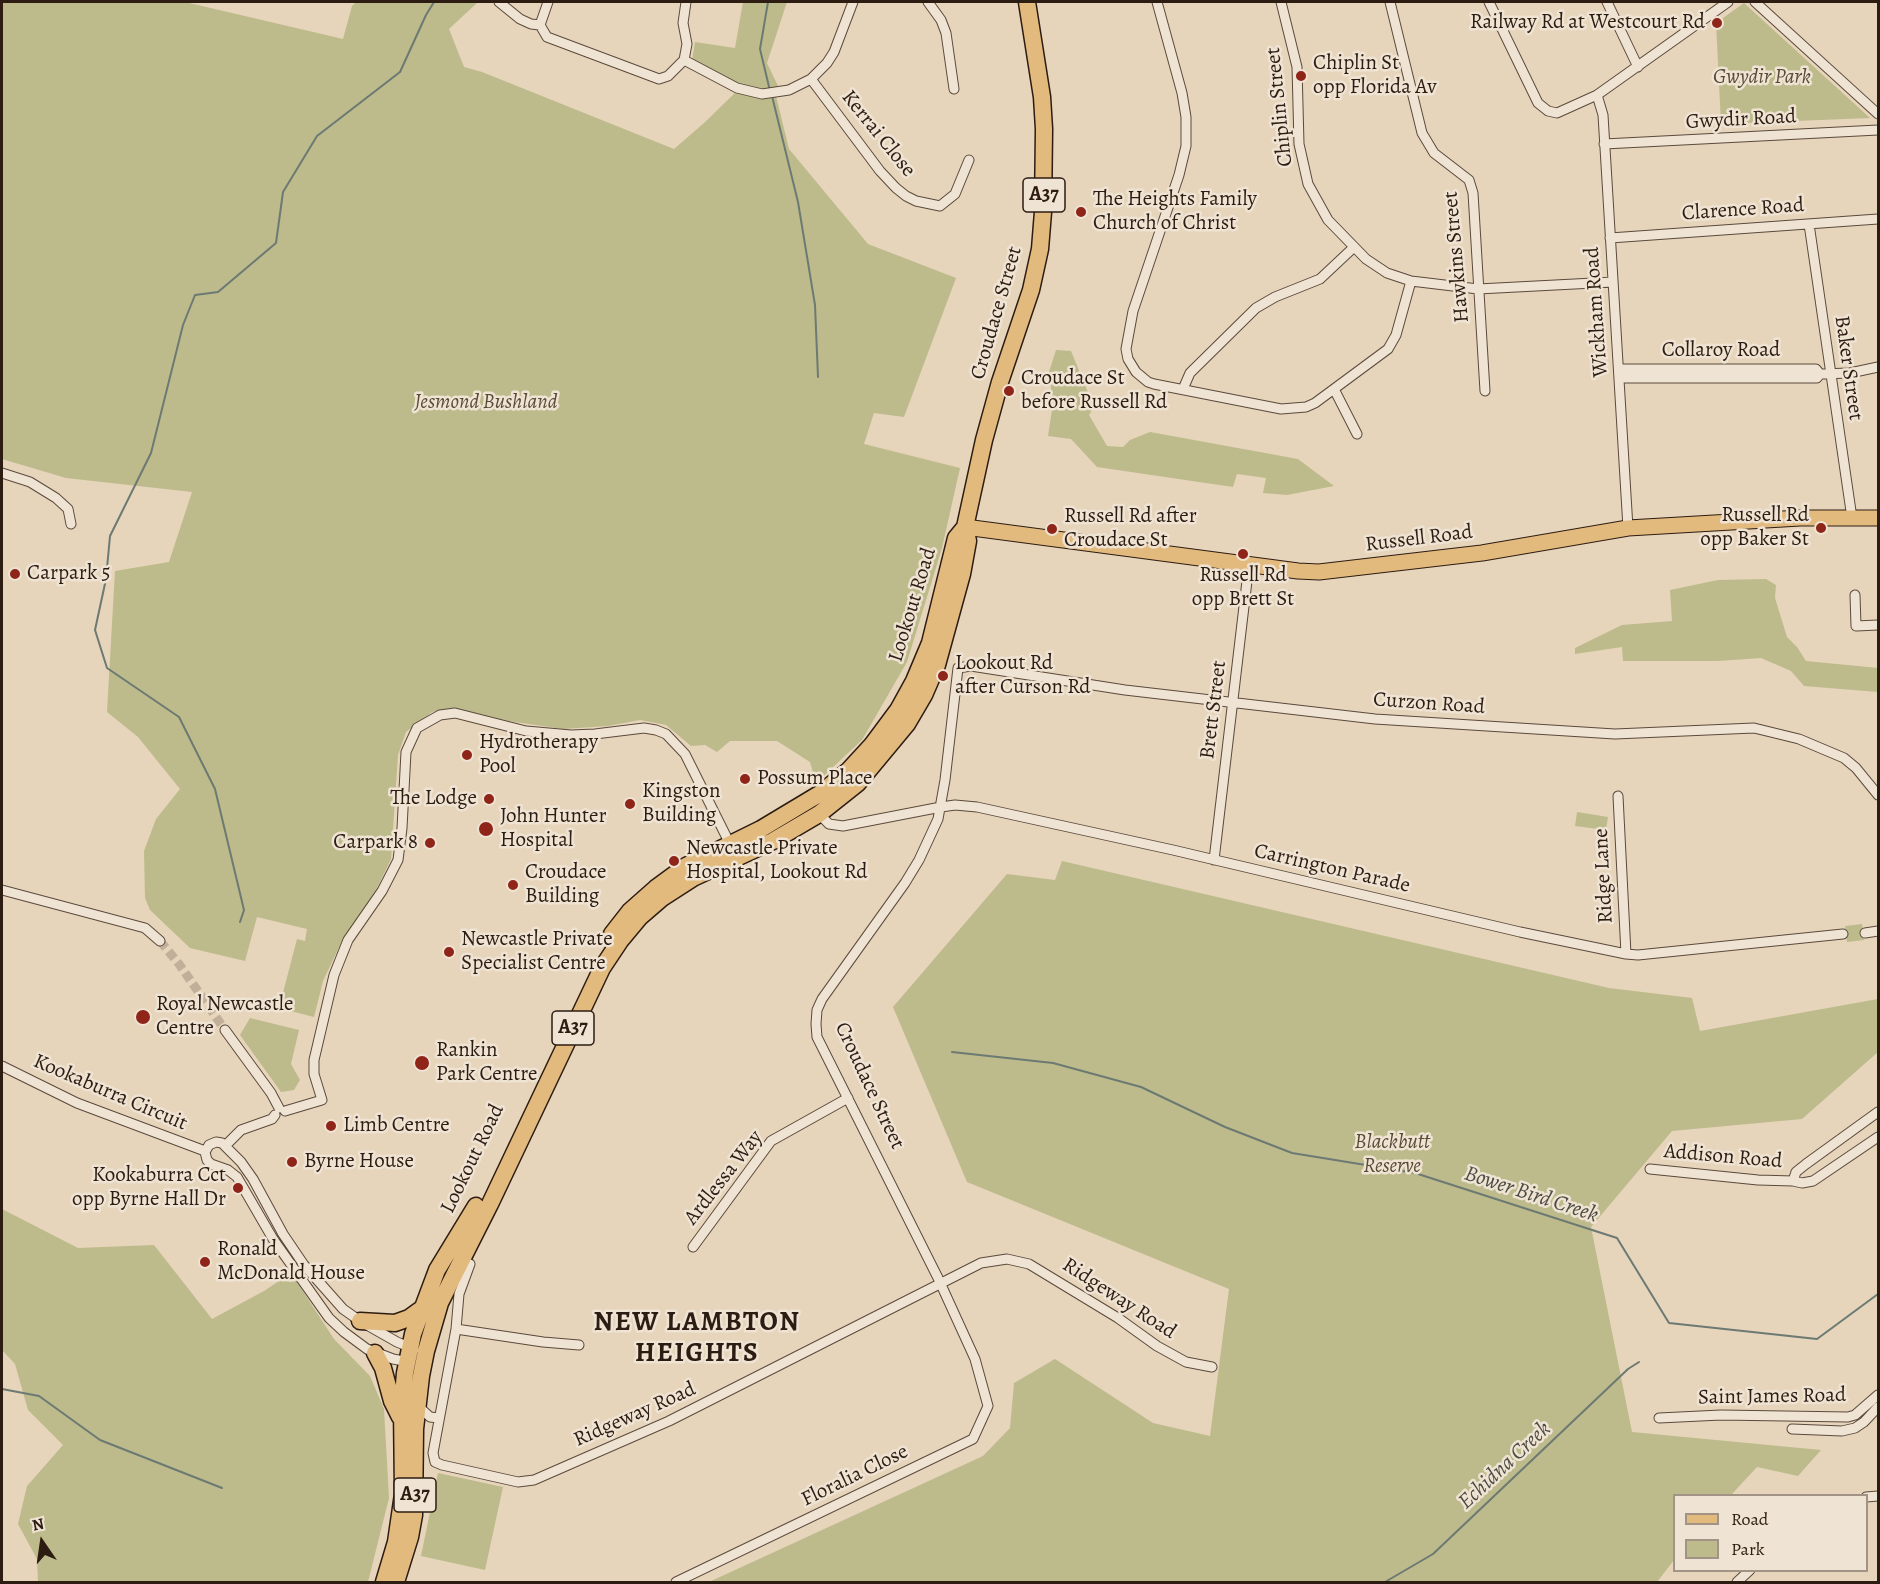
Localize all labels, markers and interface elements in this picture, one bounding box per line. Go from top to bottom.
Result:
place label: Railway Rd at Westcourt Rd [1470,10,1705,36]
marker: Railway Rd at Westcourt Rd [1710,16,1724,30]
street label: Chiplin Street [1261,46,1299,168]
place label: Chiplin St opp Florida Av [1313,51,1437,101]
park label: Gwydir Park [1713,65,1811,91]
marker: Chiplin St opp Florida Av [1294,69,1308,83]
street label: Kerrai Close [835,86,921,182]
street label: Gwydir Road [1685,105,1797,135]
road number: A37 [1023,178,1065,212]
place label: The Heights Family Church of Christ [1093,187,1257,237]
street label: Hawkins Street [1439,190,1475,324]
street label: Clarence Road [1681,193,1805,227]
marker: The Heights Family Church of Christ [1074,205,1088,219]
street label: Croudace Street [966,244,1028,382]
street label: Wickham Road [1580,246,1614,378]
street label: Baker Street [1828,314,1868,422]
street label: Collaroy Road [1662,338,1780,364]
place label: Croudace St before Russell Rd [1021,366,1167,416]
marker: Croudace St before Russell Rd [1002,384,1016,398]
park label: Jesmond Bushland [415,390,557,416]
place label: Russell Rd opp Baker St [1700,503,1809,553]
place label: Russell Rd after Croudace St [1064,504,1197,554]
street label: Russell Road [1364,520,1474,558]
marker: Russell Rd opp Baker St [1814,521,1828,535]
marker: Russell Rd after Croudace St [1045,522,1059,536]
street label: Lookout Road [884,545,942,665]
marker: Russell Rd opp Brett St [1236,547,1250,561]
place label: Carpark 5 [27,561,111,587]
place label: Russell Rd opp Brett St [1192,563,1294,613]
marker: Carpark 5 [8,567,22,581]
place label: Lookout Rd after Curson Rd [955,651,1091,701]
street label: Brett Street [1195,659,1233,761]
marker: Lookout Rd after Curson Rd [936,669,950,683]
street label: Curzon Road [1372,688,1486,720]
place label: Hydrotherapy Pool [479,730,598,780]
marker: Hydrotherapy Pool [460,748,474,762]
place label: Possum Place [757,766,872,792]
marker: Possum Place [738,772,752,786]
place label: Kingston Building [642,779,720,829]
place label: The Lodge [390,786,477,812]
marker: The Lodge [482,792,496,806]
marker: Kingston Building [623,797,637,811]
place label: John Hunter Hospital [500,804,606,854]
marker: John Hunter Hospital [477,820,495,838]
street label: Ridge Lane [1589,828,1619,924]
place label: Carpark 8 [333,830,418,856]
marker: Carpark 8 [423,836,437,850]
place label: Newcastle Private Hospital, Lookout Rd [686,836,867,886]
street label: Carrington Parade [1252,839,1412,899]
marker: Newcastle Private Hospital, Lookout Rd [667,854,681,868]
place label: Croudace Building [525,860,606,910]
marker: Croudace Building [506,878,520,892]
place label: Newcastle Private Specialist Centre [461,927,613,977]
marker: Newcastle Private Specialist Centre [442,945,456,959]
place label: Royal Newcastle Centre [156,992,293,1042]
marker: Royal Newcastle Centre [134,1008,152,1026]
road number: A37 [552,1011,594,1045]
street label: Croudace Street [829,1018,909,1154]
place label: Rankin Park Centre [436,1038,537,1088]
street label: Kookaburra Circuit [29,1049,191,1137]
marker: Rankin Park Centre [413,1054,431,1072]
street label: Lookout Road [436,1100,510,1218]
place label: Limb Centre [343,1113,450,1139]
marker: Limb Centre [324,1119,338,1133]
street label: Ardlessa Way [679,1126,769,1230]
park label: Blackbutt Reserve [1354,1130,1430,1180]
street label: Addison Road [1663,1139,1783,1175]
place label: Byrne House [304,1149,414,1175]
marker: Byrne House [285,1155,299,1169]
water label: Bower Bird Creek [1461,1161,1601,1229]
place label: Kookaburra Cct opp Byrne Hall Dr [72,1163,226,1213]
marker: Kookaburra Cct opp Byrne Hall Dr [231,1181,245,1195]
place label: Ronald McDonald House [217,1237,365,1287]
street label: Ridgeway Road [1057,1253,1181,1345]
marker: Ronald McDonald House [198,1255,212,1269]
district label: NEW LAMBTON HEIGHTS [594,1307,800,1370]
street label: Ridgeway Road [570,1377,700,1453]
street label: Saint James Road [1698,1383,1846,1411]
water label: Echidna Creek [1453,1417,1557,1515]
street label: Floralia Close [798,1439,912,1513]
road number: A37 [394,1478,436,1512]
legend [1673,1494,1868,1572]
text: Road [1731,1507,1768,1531]
north arrow [12,1512,72,1572]
text: N [30,1512,46,1536]
text: Park [1731,1537,1765,1561]

